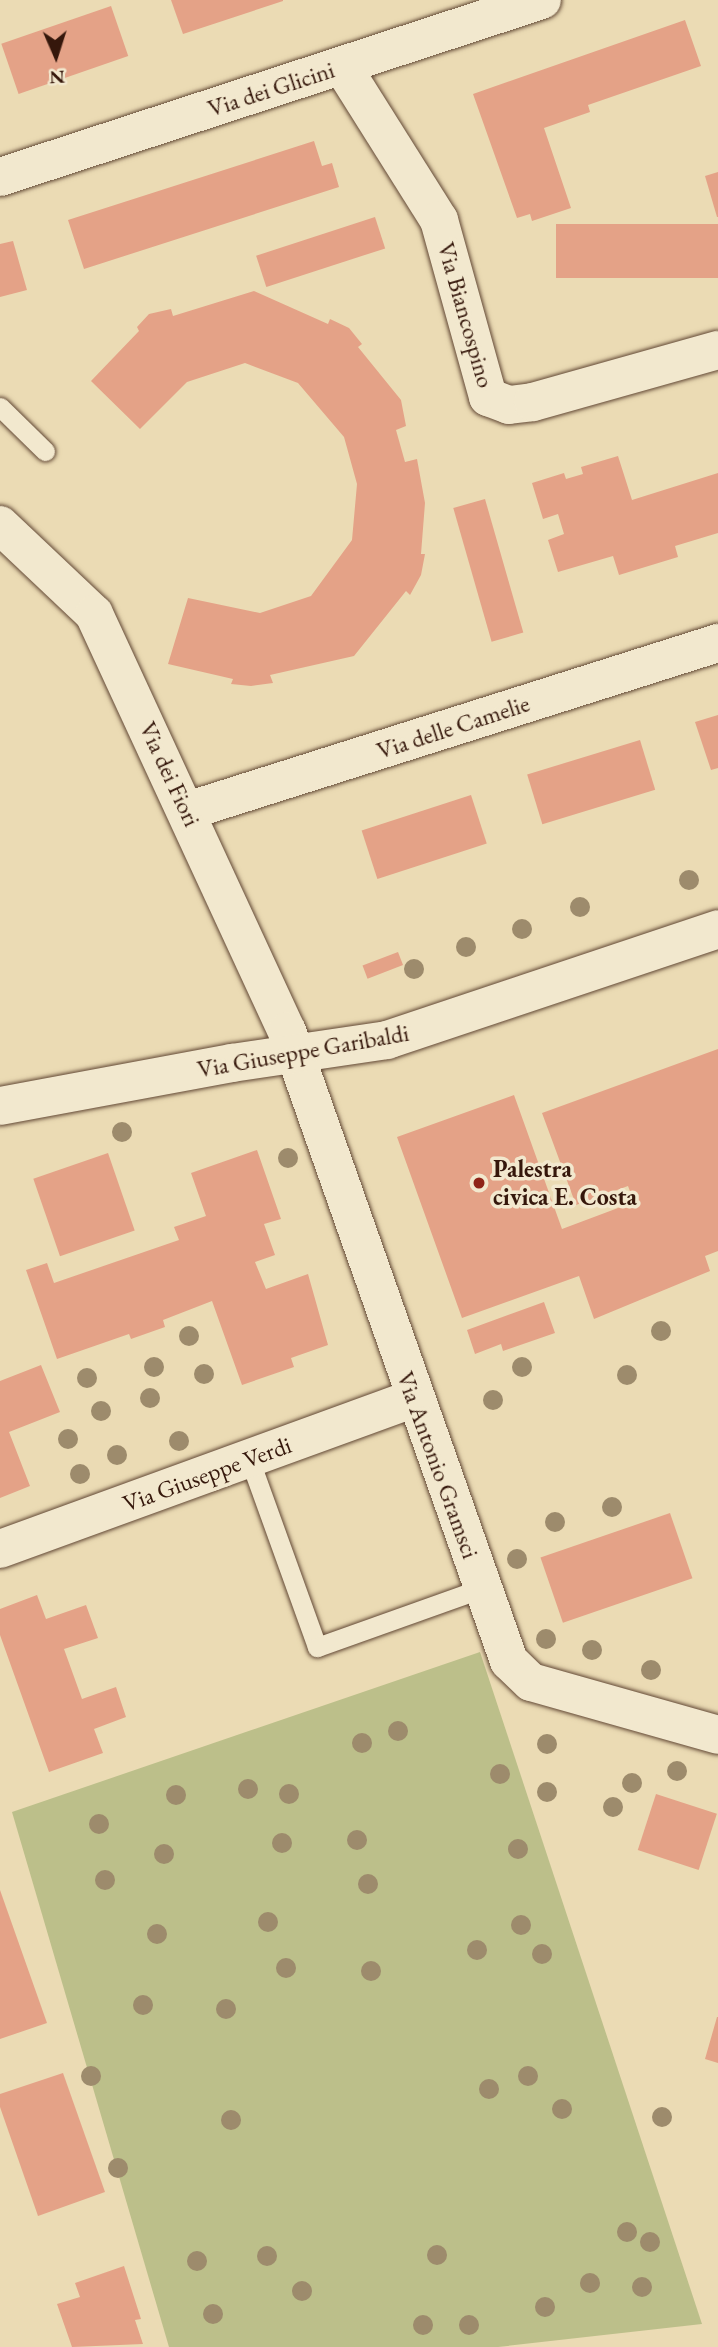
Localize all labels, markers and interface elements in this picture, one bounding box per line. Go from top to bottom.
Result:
north arrow [21,21,91,91]
street label: Via dei Glicini [204,55,338,123]
text: N [49,65,65,90]
street label: Via Biancospino [431,239,501,391]
street label: Via delle Camelie [373,689,533,765]
street label: Via dei Fiori [133,717,207,831]
street label: Via Giuseppe Garibaldi [195,1018,411,1084]
place label: Palestra civica E. Costa [493,1155,637,1211]
marker: Palestra civica E. Costa [471,1175,487,1191]
street label: Via Antonio Gramsci [391,1368,485,1562]
street label: Via Giuseppe Verdi [119,1430,295,1518]

